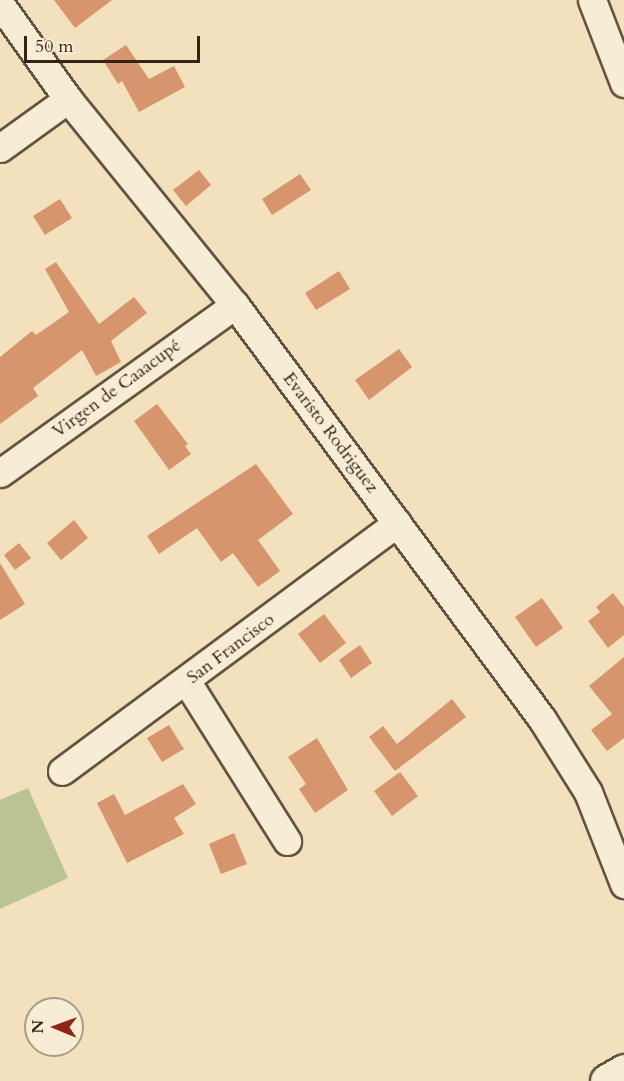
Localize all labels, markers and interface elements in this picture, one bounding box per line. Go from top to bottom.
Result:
scale bar [27,24,202,62]
text: 50 m [35,34,74,59]
street label: Virgen de Caaacupé [48,335,186,443]
street label: Evaristo Rodriguez [278,368,382,498]
street label: San Francisco [183,609,279,689]
north arrow [24,997,84,1057]
text: N [27,1020,49,1034]

